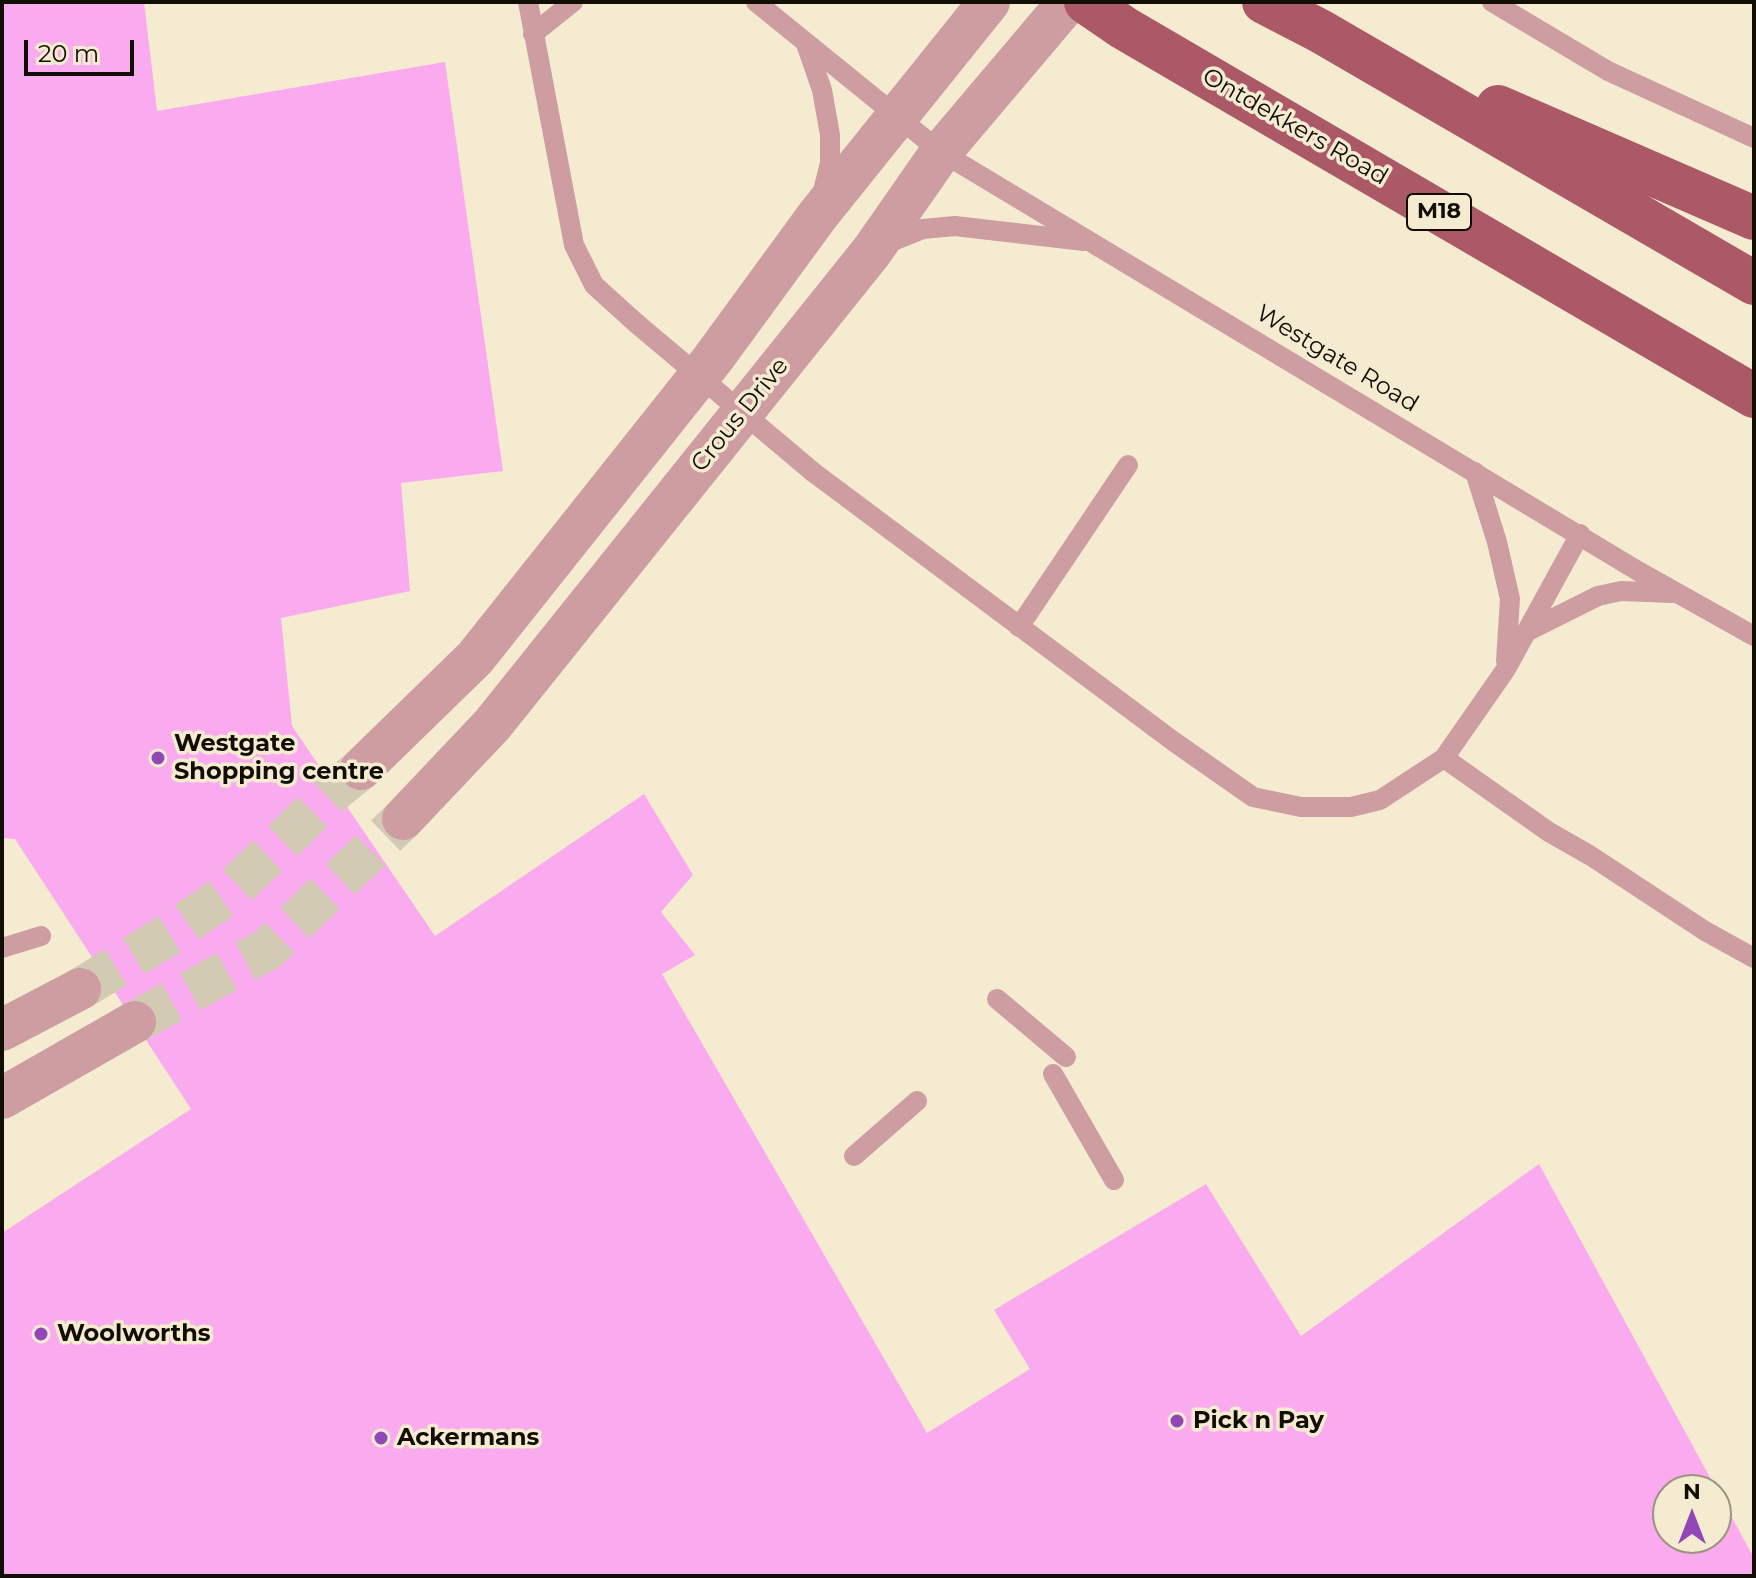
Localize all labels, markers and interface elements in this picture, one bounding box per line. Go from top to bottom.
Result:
scale bar [28,24,138,74]
text: 20 m [38,39,99,68]
street label: Ontdekkers Road [1197,62,1393,192]
road number: M18 [1407,194,1471,230]
street label: Westgate Road [1251,299,1423,419]
street label: Crous Drive [685,352,795,478]
place label: Westgate Shopping centre [174,730,384,786]
marker: Westgate Shopping centre [149,749,167,767]
place label: Woolworths [57,1320,211,1348]
marker: Woolworths [32,1325,50,1343]
place label: Pick n Pay [1193,1407,1324,1435]
marker: Pick n Pay [1168,1412,1186,1430]
place label: Ackermans [397,1424,539,1452]
marker: Ackermans [372,1429,390,1447]
north arrow [1652,1474,1732,1554]
text: N [1683,1478,1701,1505]

